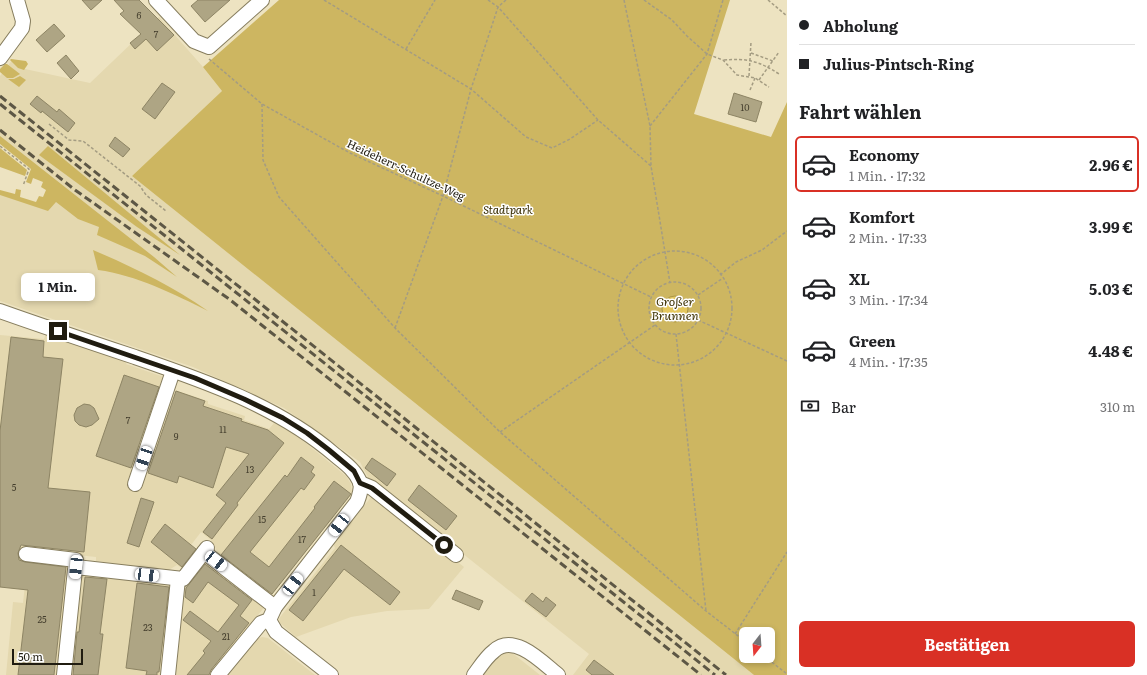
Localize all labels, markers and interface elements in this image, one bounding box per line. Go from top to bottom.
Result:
house number: 6 [137,8,142,22]
text: Abholung [823,14,898,37]
house number: 7 [154,27,159,41]
text: Julius-Pintsch-Ring [823,52,974,75]
text: Fahrt wählen [799,98,922,125]
house number: 10 [741,100,749,114]
street label: Heideherr-Schultze-Weg [345,135,469,204]
text: Economy [849,143,919,166]
icon: car [801,146,837,182]
text: 2.96 € [1089,153,1133,176]
text: 1 Min. · 17:32 [849,166,925,185]
park label: Stadtpark [483,201,533,217]
text: Komfort [849,205,915,228]
icon: car [801,208,837,244]
text: 3.99 € [1089,215,1133,238]
text: 2 Min. · 17:33 [849,228,927,247]
text: XL [849,267,870,290]
icon: car [801,270,837,306]
callout: 1 Min. [21,273,95,301]
text: 1 Min. [39,277,77,296]
text: 5.03 € [1089,277,1133,300]
text: 3 Min. · 17:34 [849,290,928,309]
water label: Großer Brunnen [651,292,699,324]
route end [49,322,67,340]
text: Green [849,329,896,352]
icon: car [801,332,837,368]
text: 4.48 € [1088,339,1133,362]
text: 4 Min. · 17:35 [849,352,927,371]
icon: cash [799,395,821,417]
text: Bar [831,395,856,418]
text: 310 m [1100,397,1135,416]
house number: 7 [126,413,131,427]
house number: 11 [219,422,227,436]
house number: 9 [174,429,179,443]
car [134,445,154,471]
house number: 13 [246,462,254,476]
house number: 5 [12,480,17,494]
house number: 15 [258,512,267,526]
car [327,512,351,538]
house number: 17 [298,532,306,546]
route start [435,536,453,554]
car [203,549,229,573]
car [69,554,83,580]
car [134,568,160,582]
car [281,571,305,597]
house number: 1 [312,585,316,599]
house number: 25 [37,612,47,626]
house number: 23 [143,620,153,634]
button: Bestätigen [799,621,1135,667]
north arrow [739,627,775,663]
map controls [739,627,775,663]
house number: 21 [222,629,230,643]
scale bar [12,647,83,666]
text: 50 m [18,648,43,664]

